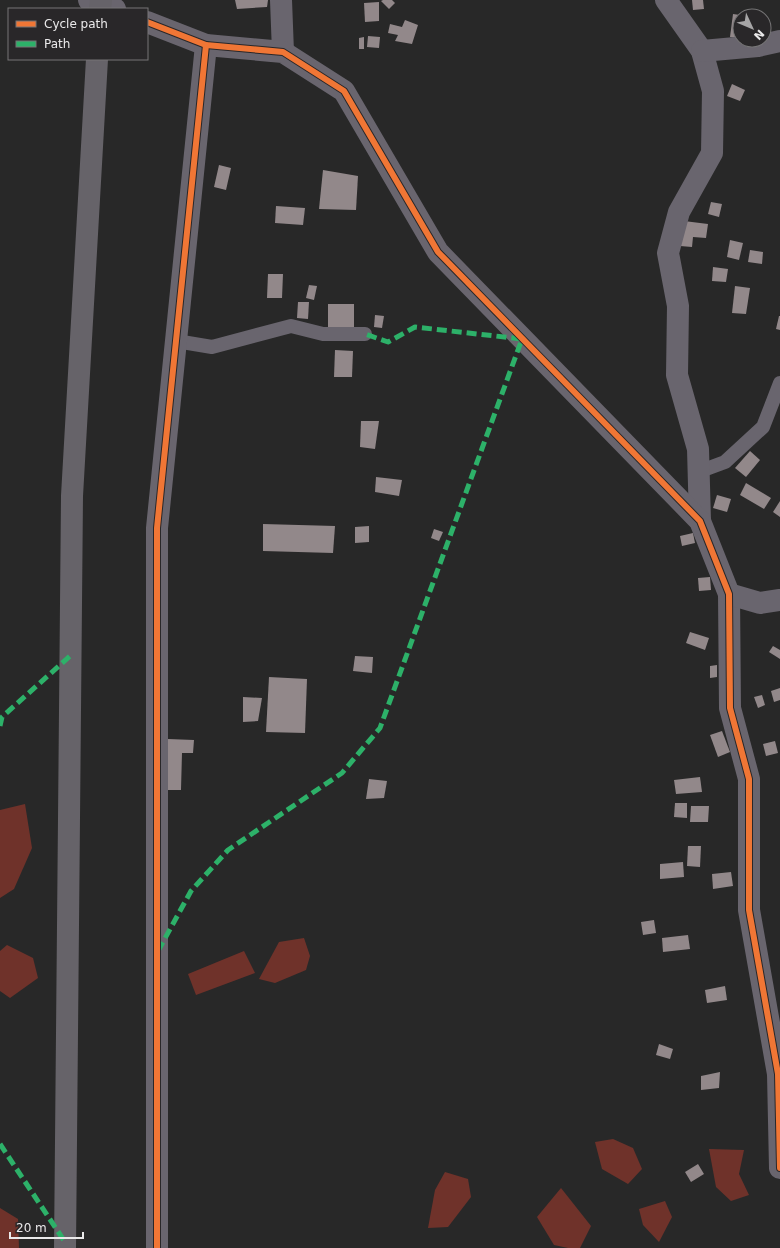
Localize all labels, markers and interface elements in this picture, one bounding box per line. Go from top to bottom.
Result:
legend [8,8,148,60]
north arrow [732,8,772,48]
text: Cycle path [44,17,108,31]
text: N [751,27,767,42]
text: Path [44,37,70,51]
scale bar [10,1214,83,1240]
text: 20 m [16,1221,47,1235]

